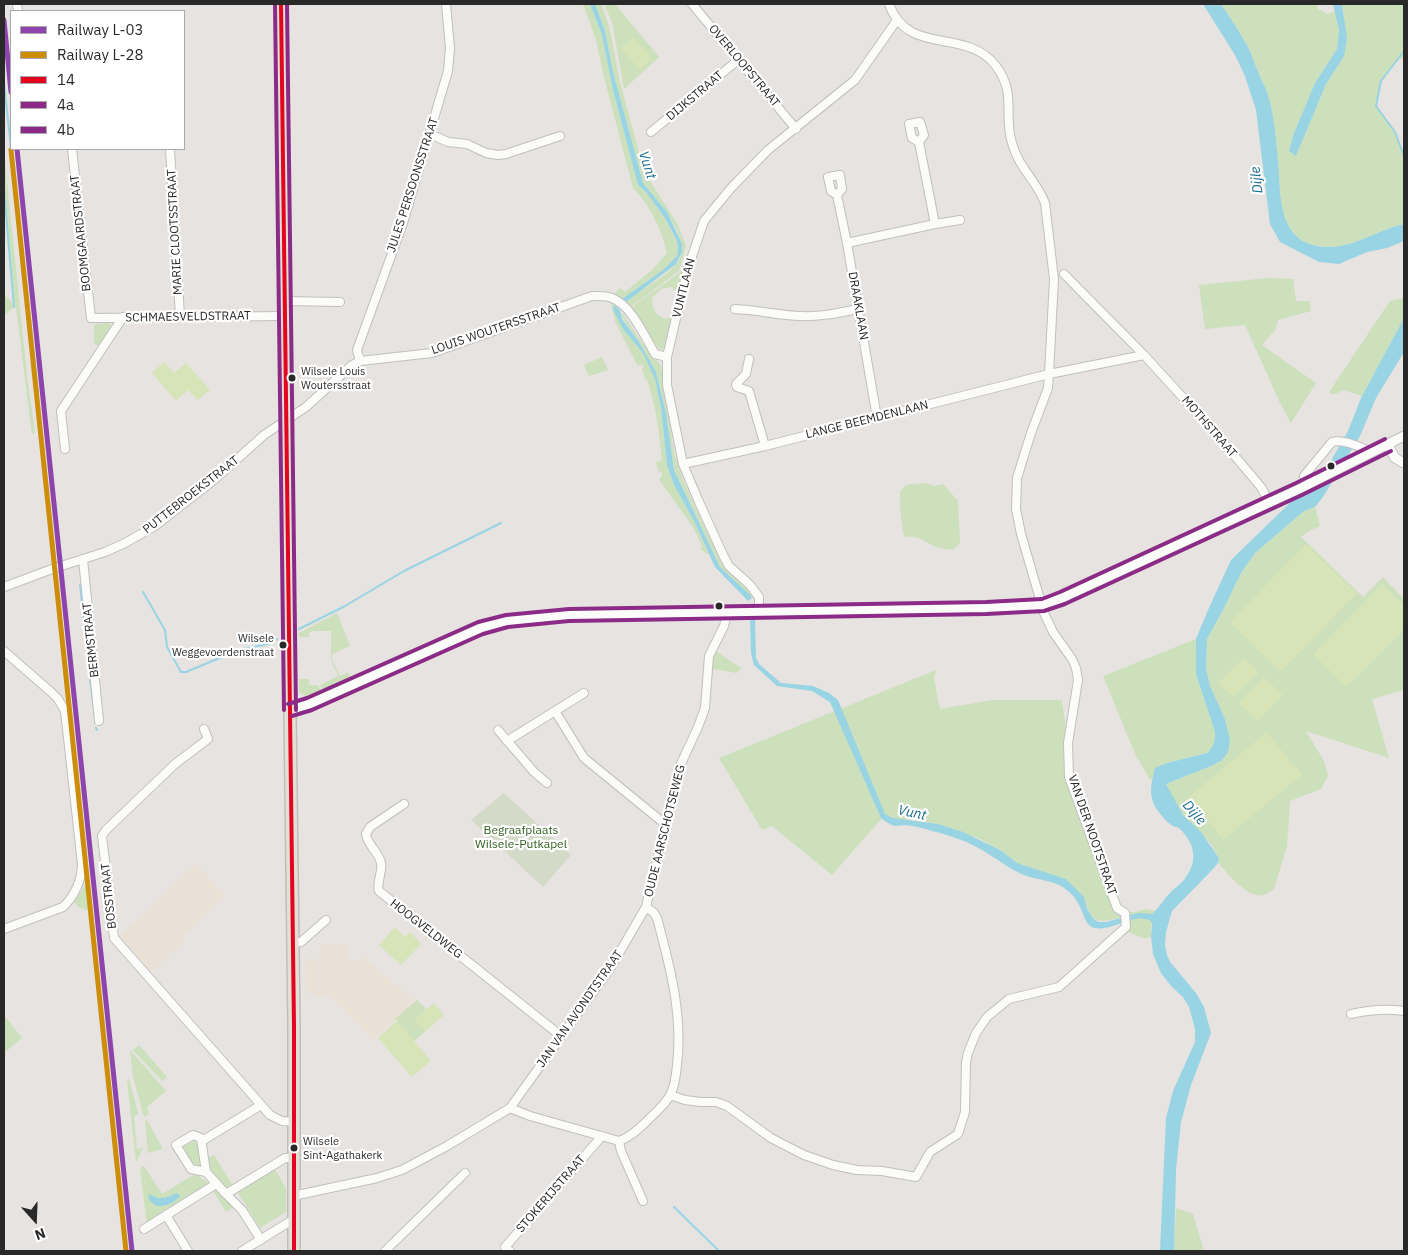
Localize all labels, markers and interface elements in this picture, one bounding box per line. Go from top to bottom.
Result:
legend [10,10,185,150]
text: Railway L-03 [57,20,143,39]
street label: OVERLOOPSTRAAT [705,22,783,110]
text: Railway L-28 [57,45,143,64]
street label: DIJKSTRAAT [664,68,726,124]
text: 14 [57,70,75,89]
text: 4a [57,95,74,114]
street label: JULES PERSOONSSTRAAT [384,116,442,254]
text: 4b [57,120,75,139]
water label: Vunt [635,149,659,181]
water label: Dijle [1247,166,1267,194]
street label: MARIE CLOOTSSTRAAT [165,169,185,295]
street label: BOOMGAARDSTRAAT [68,174,94,292]
street label: VUNTLAAN [670,257,698,319]
street label: DRAAKLAAN [845,271,871,341]
street label: LOUIS WOUTERSSTRAAT [430,300,562,358]
street label: SCHMAESVELDSTRAAT [125,309,251,325]
place label: Wilsele Louis Woutersstraat [301,365,371,391]
marker: Wilsele Louis Woutersstraat [287,373,297,383]
street label: MOTHSTRAAT [1179,393,1239,461]
street label: LANGE BEEMDENLAAN [804,398,930,442]
street label: PUTTEBROEKSTRAAT [140,453,242,537]
unlabelled marker [1326,461,1336,471]
unlabelled marker [714,601,724,611]
street label: BERMSTRAAT [80,602,102,678]
place label: Wilsele Weggevoerdenstraat [172,632,274,658]
marker: Wilsele Weggevoerdenstraat [278,640,288,650]
street label: OUDE AARSCHOTSEWEG [642,763,688,899]
street label: VAN DER NOOTSTRAAT [1065,773,1119,897]
water label: Dijle [1179,797,1209,829]
water label: Vunt [896,802,928,824]
park label: Begraafplaats Wilsele-Putkapel [475,824,567,852]
street label: BOSSTRAAT [98,862,120,930]
street label: HOOGVELDWEG [387,896,465,962]
street label: JAN VAN AVONDTSTRAAT [534,948,626,1070]
place label: Wilsele Sint-Agathakerk [303,1135,382,1161]
marker: Wilsele Sint-Agathakerk [289,1143,299,1153]
street label: STOKERIJSTRAAT [513,1152,589,1236]
north arrow [10,1195,60,1245]
text: N [32,1224,48,1244]

